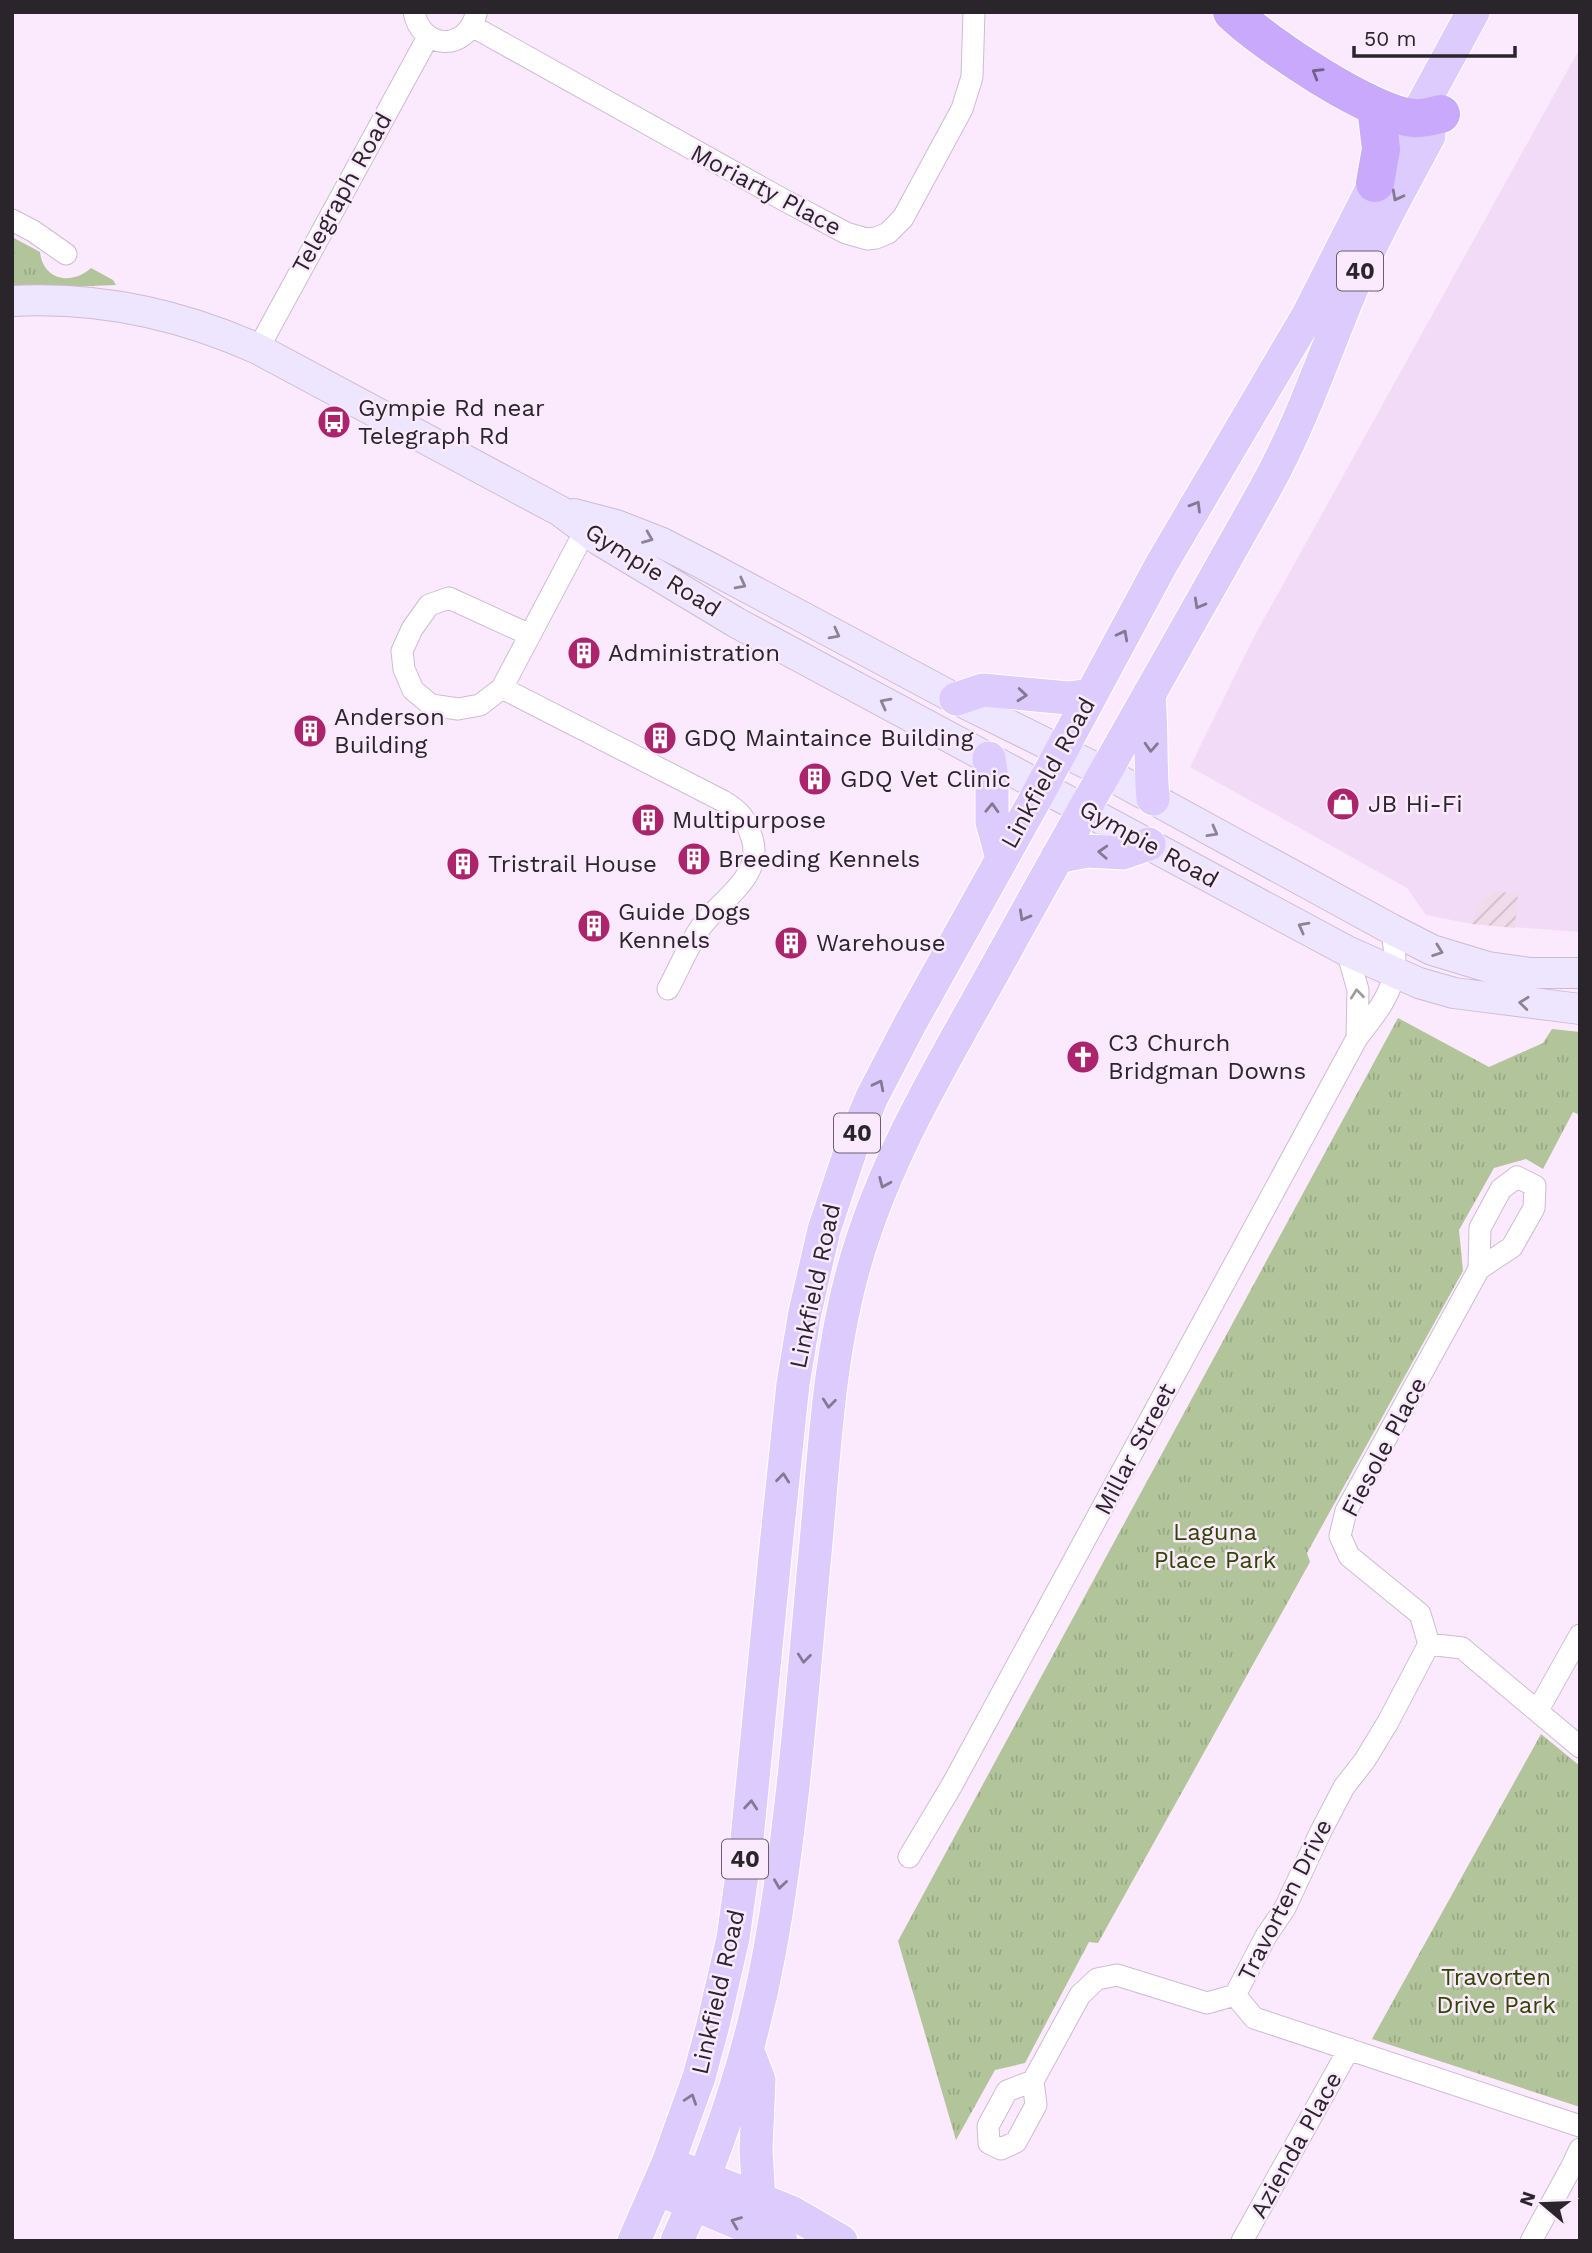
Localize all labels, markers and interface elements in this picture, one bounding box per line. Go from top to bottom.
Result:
scale bar [1354,14,1515,58]
text: 50 m [1364,26,1416,51]
one-way arrow [1312,68,1325,81]
street label: Telegraph Road [286,108,398,278]
street label: Moriarty Place [686,139,846,241]
one-way arrow [1392,188,1405,201]
road number: 40 [1337,252,1383,290]
place label: Gympie Rd near Telegraph Rd [358,394,545,450]
bus stop icon: Gympie Rd near Telegraph Rd [315,403,353,441]
one-way arrow [1188,501,1201,514]
street label: Gympie Road [580,517,726,623]
one-way arrow [642,530,654,544]
one-way arrow [734,576,746,589]
one-way arrow [1195,597,1208,610]
one-way arrow [827,626,840,639]
one-way arrow [1115,630,1128,642]
building icon: Administration [565,634,603,672]
place label: Administration [608,639,780,667]
one-way arrow [1017,687,1028,702]
street label: Linkfield Road [995,693,1101,853]
one-way arrow [880,698,893,711]
place label: Anderson Building [334,703,445,759]
building icon: Anderson Building [291,712,329,750]
building icon: GDQ Maintaince Building [641,719,679,757]
place label: GDQ Maintaince Building [684,724,974,752]
one-way arrow [1144,742,1159,753]
building icon: GDQ Vet Clinic [796,760,834,798]
place label: GDQ Vet Clinic [840,765,1011,793]
shop icon: JB Hi-Fi [1324,785,1362,823]
place label: JB Hi-Fi [1368,790,1463,818]
street label: Gympie Road [1075,794,1223,894]
building icon: Multipurpose [629,801,667,839]
one-way arrow [984,803,1000,813]
place label: Multipurpose [672,806,826,834]
one-way arrow [1206,824,1219,837]
building icon: Breeding Kennels [675,840,713,878]
building icon: Tristrail House [444,845,482,883]
place label: Breeding Kennels [718,845,920,873]
one-way arrow [1098,845,1109,860]
place label: Tristrail House [488,850,657,878]
place label: Guide Dogs Kennels [618,898,751,954]
building icon: Guide Dogs Kennels [575,907,613,945]
one-way arrow [1019,909,1032,922]
one-way arrow [1298,922,1310,936]
building icon: Warehouse [772,924,810,962]
place label: Warehouse [816,929,946,957]
one-way arrow [1431,943,1443,957]
one-way arrow [1350,988,1365,1000]
one-way arrow [1519,996,1530,1011]
place label: C3 Church Bridgman Downs [1108,1029,1306,1085]
church icon: C3 Church Bridgman Downs [1064,1038,1102,1076]
one-way arrow [870,1080,884,1092]
road number: 40 [834,1114,880,1152]
one-way arrow [878,1176,892,1188]
street label: Linkfield Road [784,1201,846,1371]
street label: Fiesole Place [1335,1372,1433,1522]
street label: Millar Street [1089,1378,1181,1520]
one-way arrow [822,1397,837,1408]
one-way arrow [775,1472,790,1483]
park label: Laguna Place Park [1154,1518,1277,1574]
one-way arrow [797,1652,812,1664]
one-way arrow [743,1799,758,1811]
street label: Travorten Drive [1232,1814,1338,1986]
road number: 40 [722,1840,768,1878]
one-way arrow [772,1878,787,1890]
street label: Linkfield Road [685,1907,751,2077]
park label: Travorten Drive Park [1436,1963,1556,2019]
street label: Azienda Place [1244,2067,1348,2223]
one-way arrow [683,2094,697,2106]
north arrow [1508,2169,1578,2239]
text: N [1514,2188,1541,2209]
one-way arrow [731,2216,743,2230]

